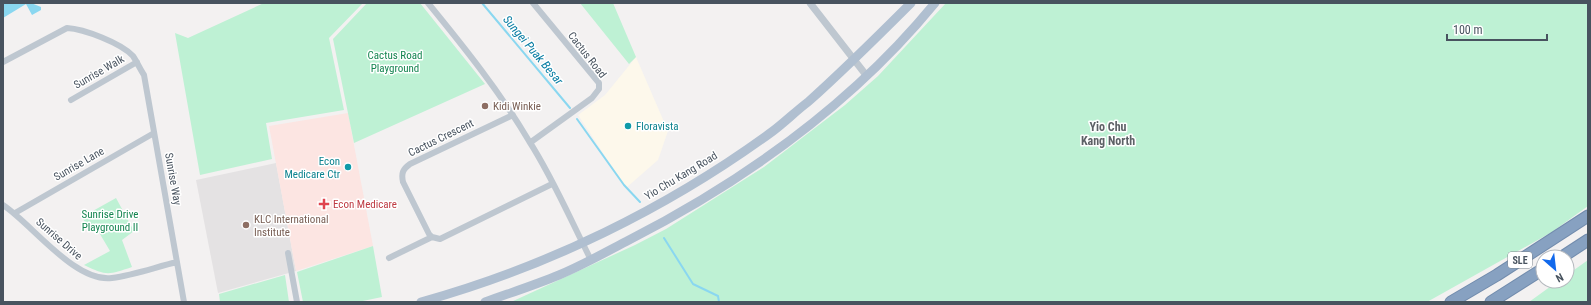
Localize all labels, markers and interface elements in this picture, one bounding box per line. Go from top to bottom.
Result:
water label: Sungei Puak Besar [500,13,566,88]
scale bar [1447,16,1547,42]
text: 100 m [1453,23,1483,37]
street label: Cactus Road [565,29,609,81]
park label: Cactus Road Playground [368,49,422,75]
street label: Sunrise Walk [72,52,126,92]
place label: Kidi Winkie [493,100,541,113]
marker: Kidi Winkie [480,101,490,111]
street label: Cactus Crescent [406,117,476,159]
place label: Floravista [636,120,678,133]
district label: Yio Chu Kang North [1081,120,1135,148]
marker: Floravista [623,121,633,131]
street label: Sunrise Lane [52,144,106,184]
street label: Yio Chu Kang Road [642,149,720,203]
street label: Sunrise Way [162,152,184,207]
place label: Econ Medicare Ctr [284,155,341,181]
marker: Econ Medicare Ctr [343,162,353,172]
marker: Econ Medicare [318,198,330,210]
place label: Econ Medicare [333,198,397,211]
park label: Sunrise Drive Playground II [82,208,138,234]
place label: KLC International Institute [254,213,329,239]
street label: Sunrise Drive [33,215,85,263]
marker: KLC International Institute [241,220,251,230]
north arrow [1535,249,1575,289]
road number: SLE [1508,252,1532,268]
text: N [1553,270,1565,285]

